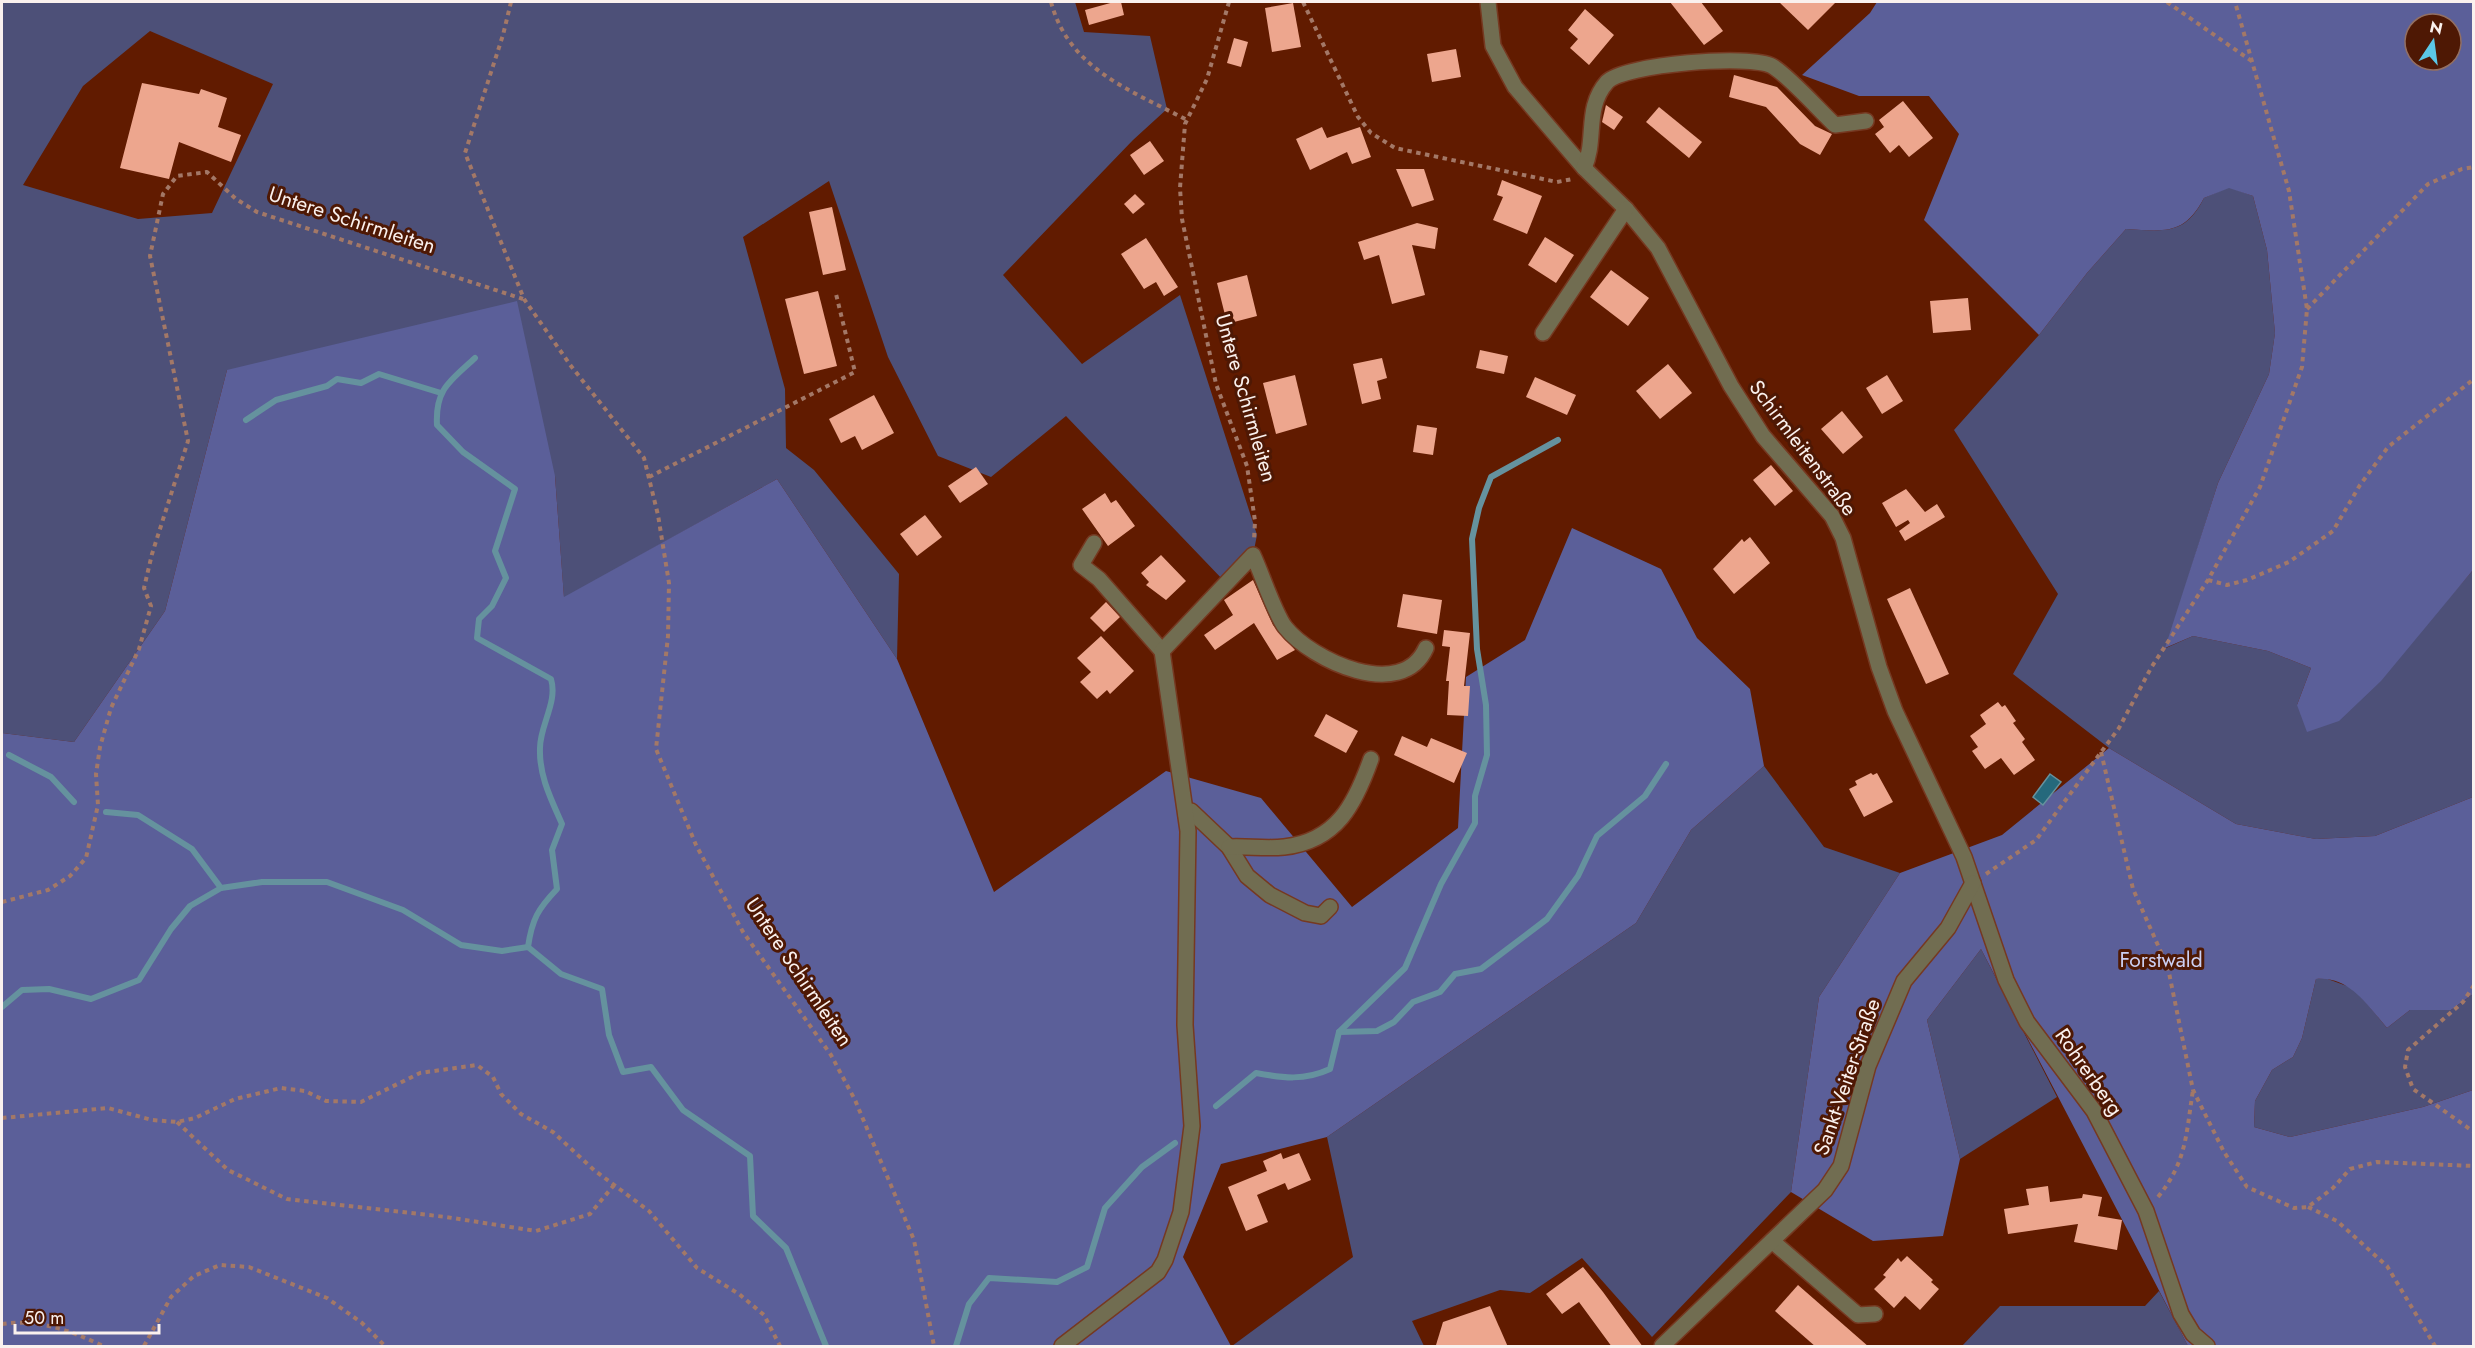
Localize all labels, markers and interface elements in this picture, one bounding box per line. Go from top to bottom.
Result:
north arrow [2403,12,2463,72]
text: N [2427,15,2445,41]
street label: Untere Schirmleiten [265,179,439,261]
street label: Untere Schirmleiten [1208,310,1284,486]
street label: Schirmleitenstraße [1742,374,1864,522]
street label: Untere Schirmleiten [738,892,860,1052]
park label: Forstwald [2119,945,2203,975]
street label: Sankt-Veiter-Straße [1806,995,1888,1159]
street label: Rohrerberg [2048,1022,2130,1122]
scale bar [15,1297,159,1335]
text: 50 m [24,1305,64,1331]

